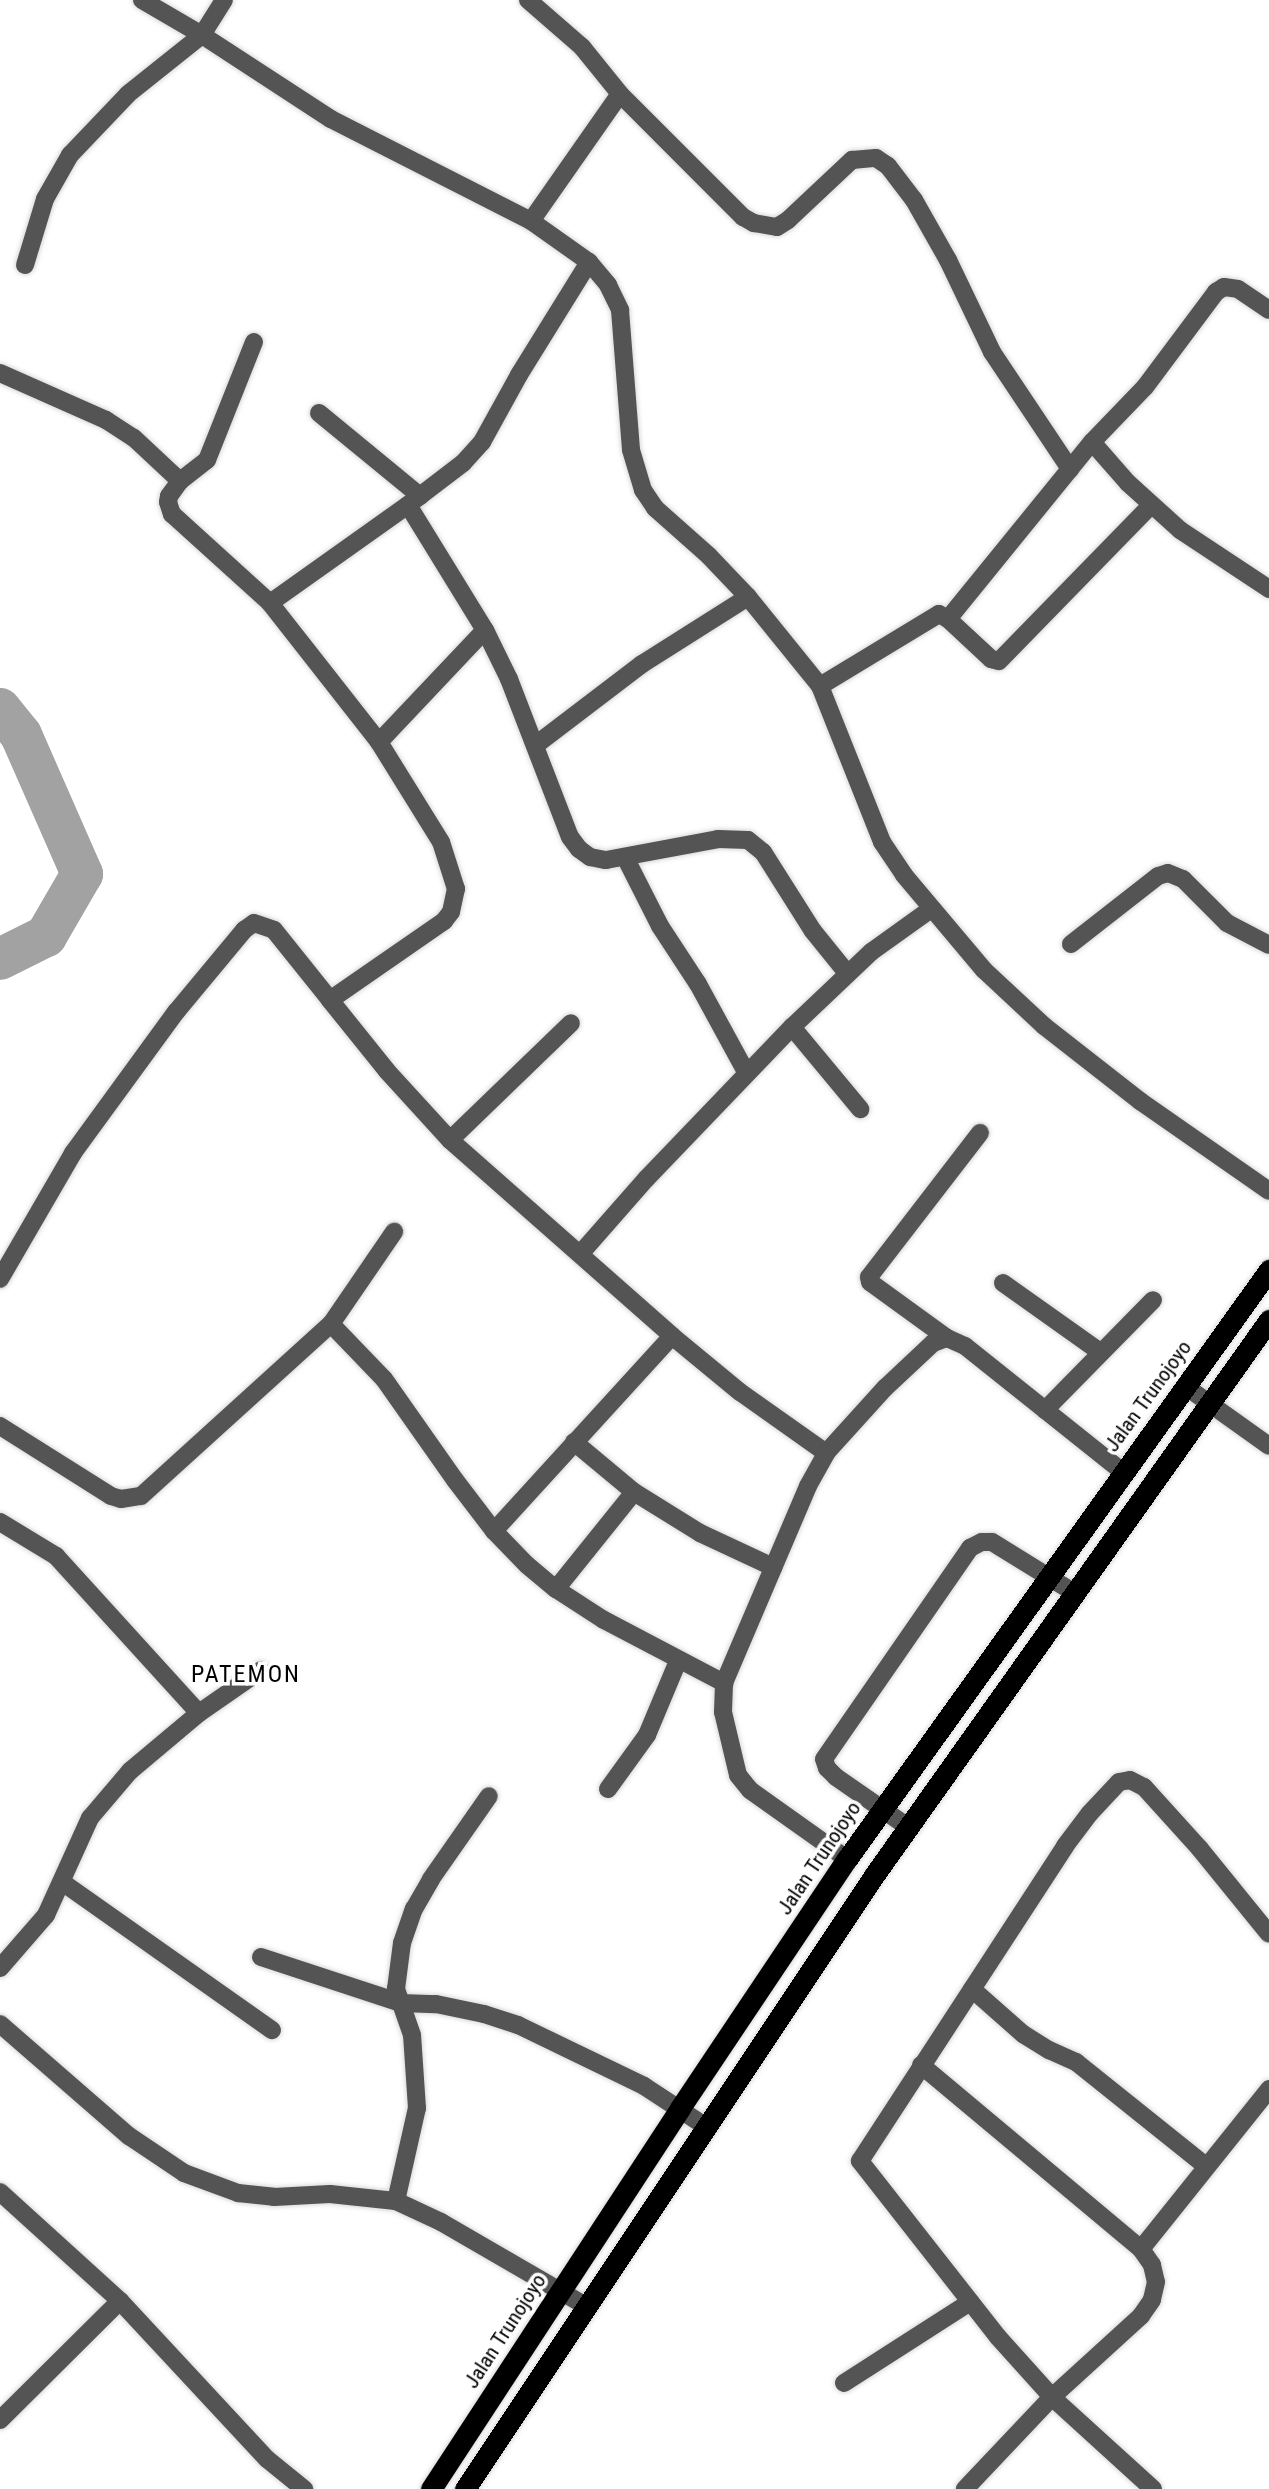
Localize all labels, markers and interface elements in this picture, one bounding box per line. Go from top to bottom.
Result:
street label: Jalan Trunojoyo [1099,1335,1197,1457]
district label: PATEMON [192,1661,300,1689]
street label: Jalan Trunojoyo [772,1796,866,1920]
street label: Jalan Trunojoyo [459,2269,551,2393]

